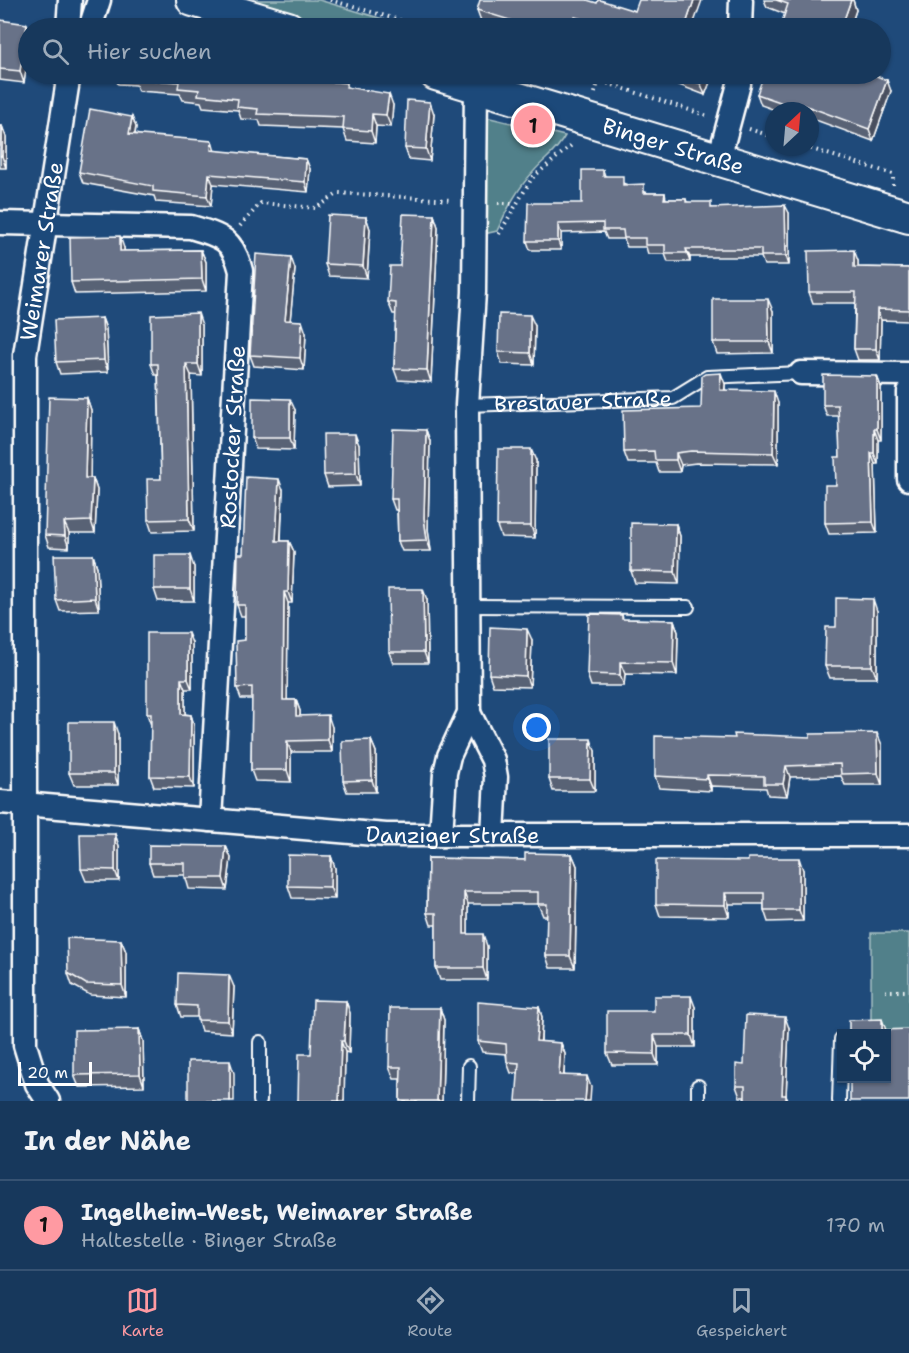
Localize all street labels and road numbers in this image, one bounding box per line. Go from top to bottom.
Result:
street label: Binger Straße [599,111,748,181]
street label: Weimarer Straße [13,160,70,343]
street label: Rostocker Straße [213,345,252,529]
street label: Breslauer Straße [493,384,672,419]
street label: Danziger Straße [364,819,539,850]

